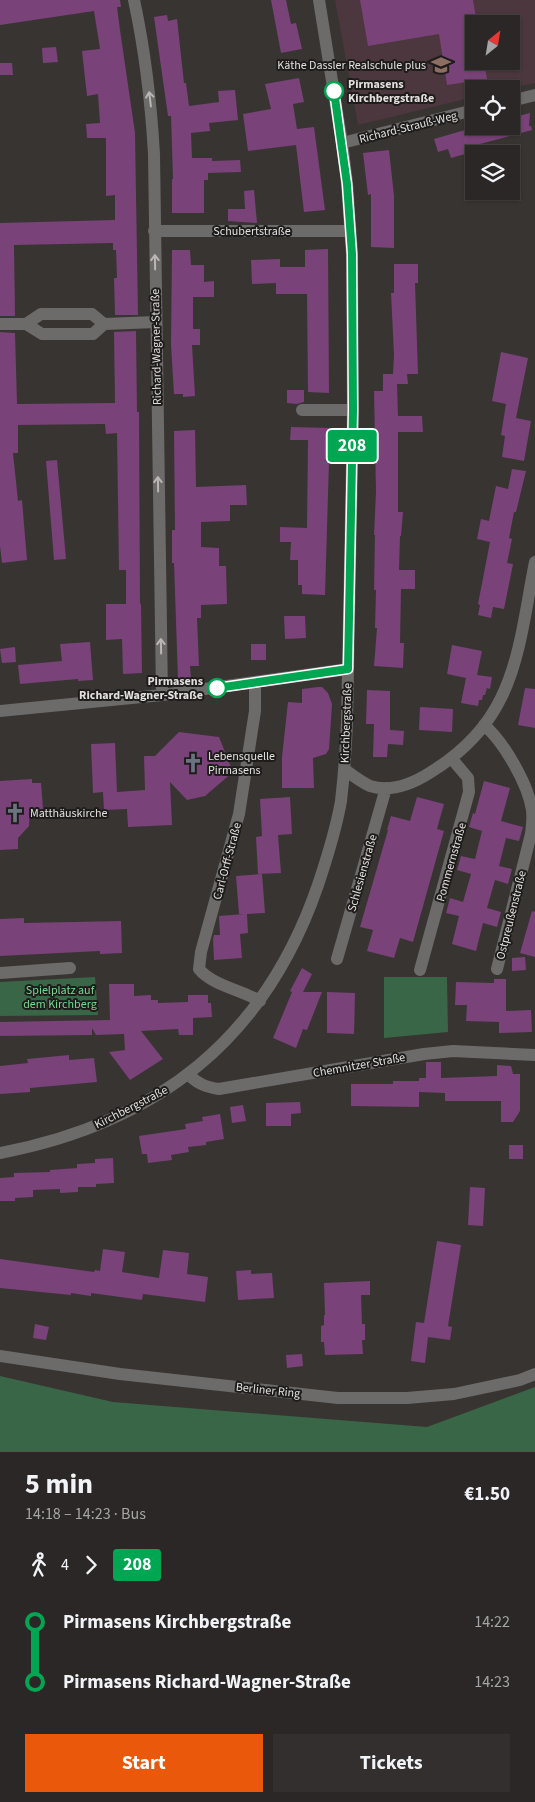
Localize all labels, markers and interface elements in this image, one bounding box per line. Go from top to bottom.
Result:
north arrow [465,15,520,70]
map controls [465,15,520,200]
school or university icon: Käthe Dassler Realschule plus [430,54,452,76]
place label: Käthe Dassler Realschule plus [277,57,426,74]
place label: Pirmasens Kirchbergstraße [348,76,434,107]
button: locate [465,80,520,135]
marker: Pirmasens Kirchbergstraße [324,81,344,101]
one-way arrow [145,92,155,108]
street label: Richard-Strauß-Weg [357,107,459,148]
button: layers [465,145,520,200]
street label: Schubertstraße [213,223,291,240]
one-way arrow [150,254,160,270]
street label: Richard-Wagner-Straße [147,289,166,405]
line badge: 208 [323,430,381,462]
text: 208 [338,433,366,458]
one-way arrow [154,476,163,492]
one-way arrow [156,638,166,654]
place label: Pirmasens Richard-Wagner-Straße [79,673,203,704]
marker: Pirmasens Richard-Wagner-Straße [207,678,227,698]
street label: Kirchbergstraße [337,683,356,763]
place label: Lebensquelle Pirmasens [208,748,275,779]
church icon: Lebensquelle Pirmasens [182,752,204,774]
church icon: Matthäuskirche [4,802,26,824]
place label: Matthäuskirche [30,805,108,822]
street label: Carl-Orff-Straße [209,821,246,902]
street label: Pommernstraße [432,821,471,904]
street label: Schlesienstraße [343,833,382,914]
street label: Ostpreußenstraße [492,869,531,961]
park label: Spielplatz auf dem Kirchberg [23,982,97,1013]
street label: Chemnitzer Straße [312,1049,407,1082]
street label: Kirchbergstraße [92,1082,171,1133]
street label: Berliner Ring [235,1379,301,1402]
text: 5 min [25,1464,93,1504]
text: €1.50 [464,1481,510,1508]
text: 14:18 – 14:23 · Bus [25,1503,146,1525]
icon: walk [25,1551,53,1579]
icon: forward [77,1551,105,1579]
text: 208 [123,1552,151,1577]
text: 4 [61,1554,69,1576]
text: Pirmasens Kirchbergstraße [63,1609,291,1636]
text: 14:22 [474,1611,510,1633]
text: Pirmasens Richard-Wagner-Straße [63,1669,351,1696]
text: 14:23 [474,1671,510,1693]
button: Start [25,1734,263,1792]
button: Tickets [273,1734,510,1792]

